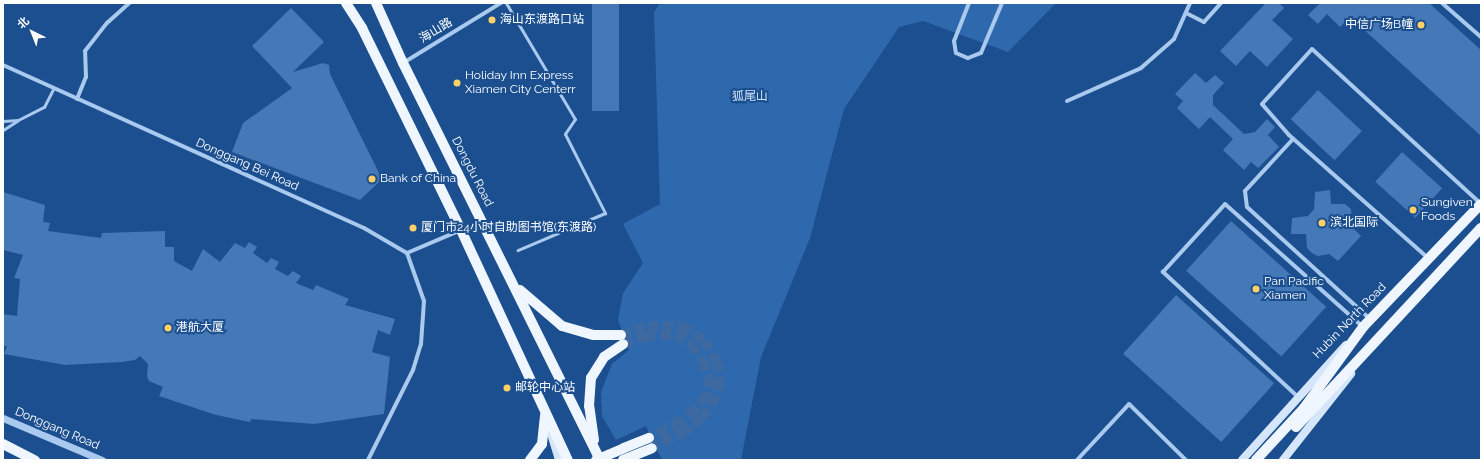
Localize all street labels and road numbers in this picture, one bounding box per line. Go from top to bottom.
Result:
street label: 海山路 [417,16,455,46]
street label: Dongdu Road [448,135,496,209]
street label: Donggang Bei Road [193,136,301,194]
street label: Hubin North Road [1310,280,1390,362]
street label: Donggang Road [13,405,101,453]

